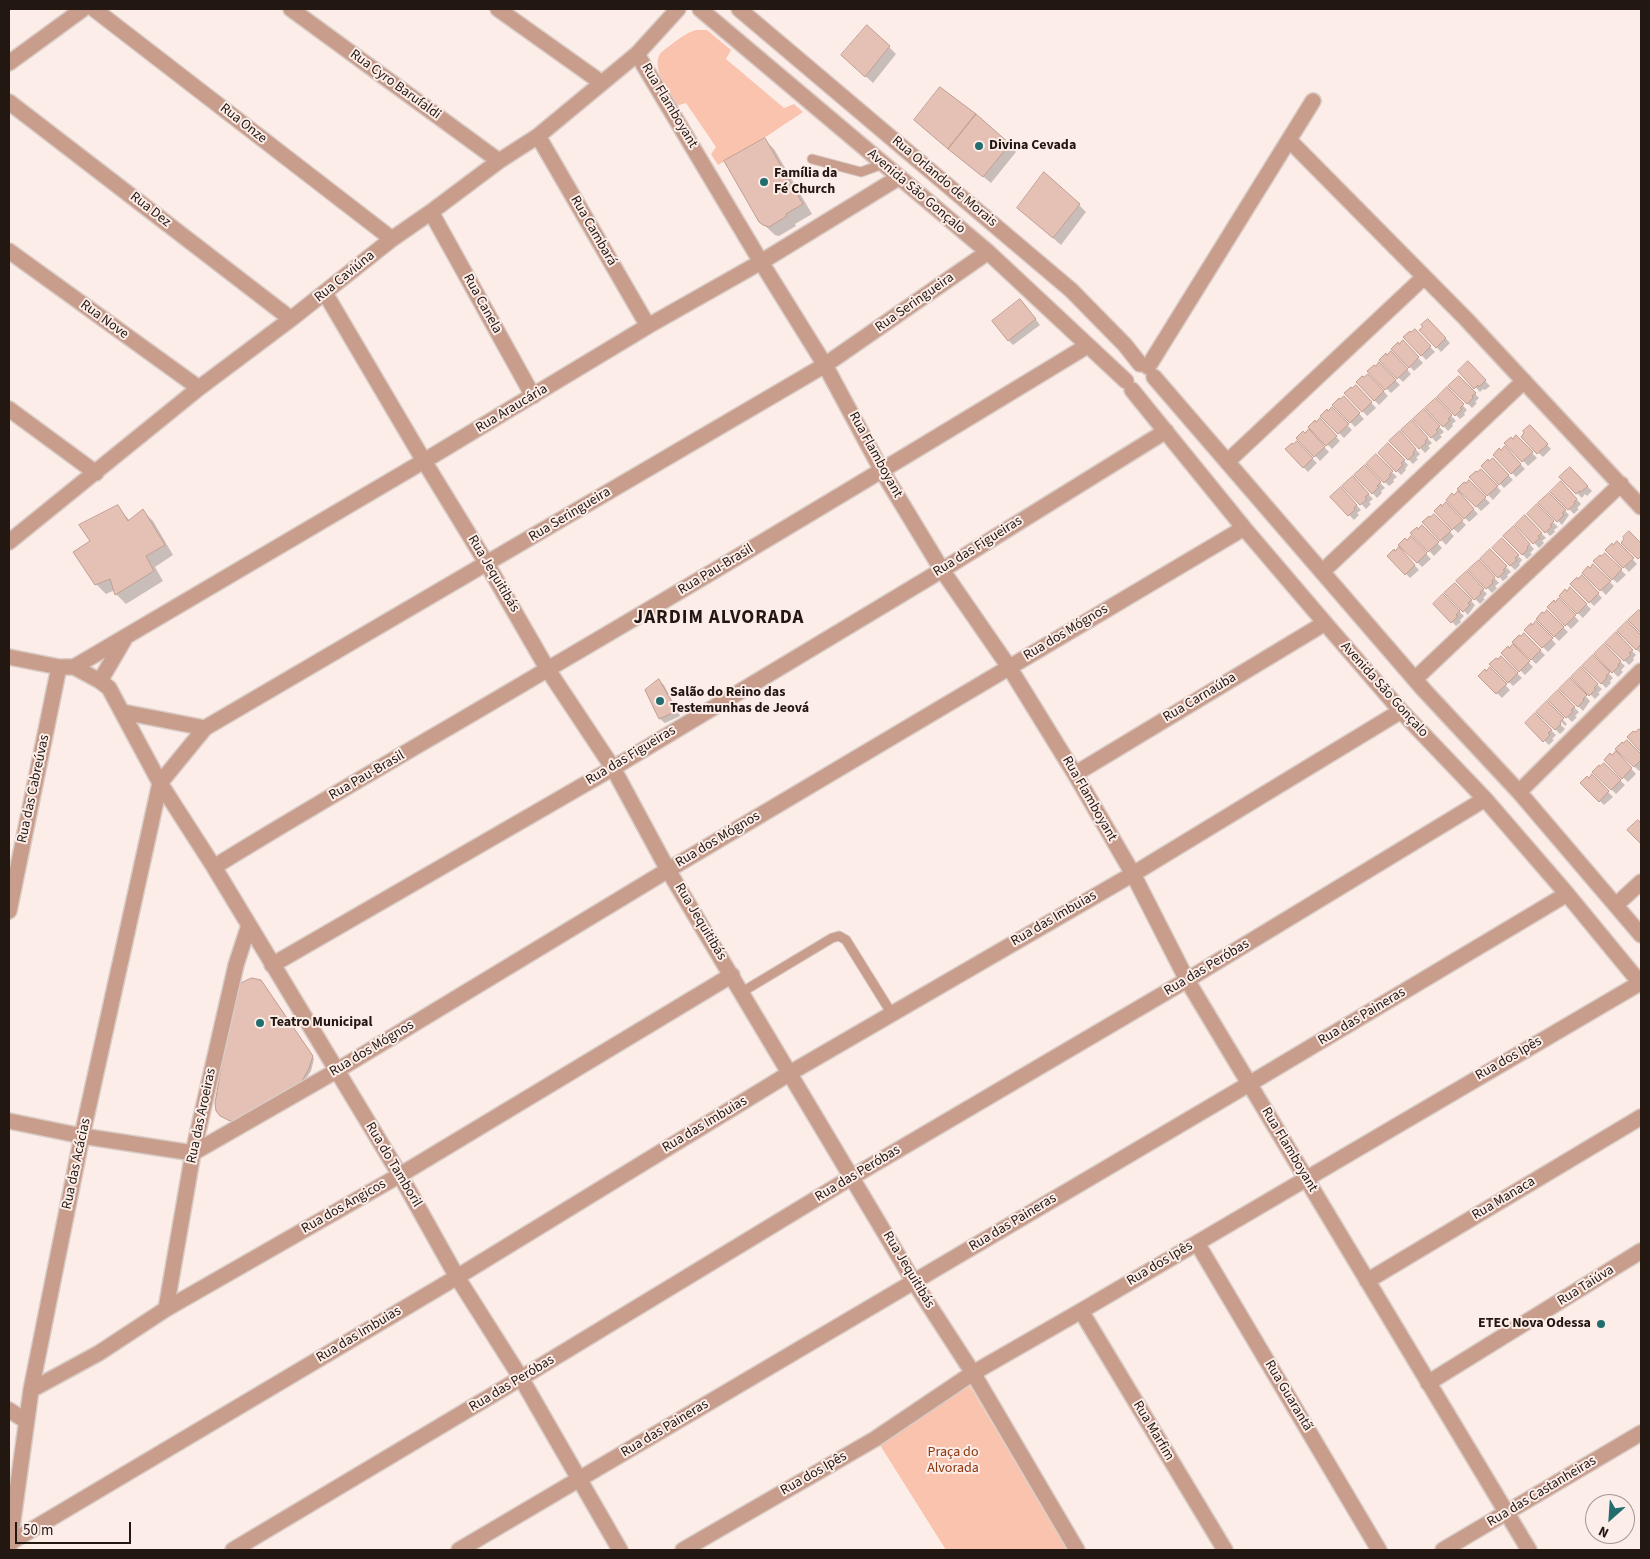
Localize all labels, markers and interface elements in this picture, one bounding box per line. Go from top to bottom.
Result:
street label: Rua Cyro Barufaldi [346,46,444,124]
street label: Rua Flamboyant [637,61,701,151]
street label: Rua Onze [216,100,270,148]
street label: Rua Orlando de Morais [888,133,1000,231]
place label: Divina Cevada [989,138,1076,154]
marker: Divina Cevada [973,140,985,152]
street label: Avenida São Gonçalo [864,146,968,238]
place label: Família da Fé Church [774,166,837,198]
marker: Família da Fé Church [758,176,770,188]
street label: Rua Dez [126,189,174,231]
street label: Rua Cambará [566,193,620,269]
street label: Rua Caviúna [311,248,379,306]
street label: Rua Seringueira [872,270,958,336]
street label: Rua Canela [459,271,505,337]
street label: Rua Nove [77,297,131,343]
street label: Rua Araucária [473,381,551,437]
street label: Rua Flamboyant [844,409,906,501]
street label: Rua Seringueira [526,484,614,546]
street label: Rua das Figueiras [930,513,1026,581]
street label: Rua Jequitibás [464,533,522,615]
street label: Rua Pau-Brasil [675,541,757,599]
street label: Rua dos Mógnos [1021,601,1111,665]
district label: JARDIM ALVORADA [632,608,806,630]
street label: Avenida São Gonçalo [1337,639,1431,741]
street label: Rua Carnaúba [1160,670,1240,726]
place label: Salão do Reino das Testemunhas de Jeová [670,685,809,718]
marker: Salão do Reino das Testemunhas de Jeová [654,695,666,707]
street label: Rua das Figueiras [583,723,679,789]
street label: Rua das Cabreúvas [14,733,54,845]
street label: Rua Pau-Brasil [326,748,408,804]
street label: Rua Flamboyant [1058,753,1120,845]
street label: Rua dos Mógnos [673,808,763,872]
street label: Rua Jequitibás [671,881,729,963]
street label: Rua das Imbuias [1008,888,1100,950]
street label: Rua das Peróbas [1161,936,1253,1000]
street label: Rua das Paineras [1315,984,1409,1050]
place label: Teatro Municipal [270,1015,372,1031]
marker: Teatro Municipal [254,1017,266,1029]
street label: Rua dos Mógnos [327,1017,417,1081]
street label: Rua dos Ipês [1473,1033,1545,1085]
street label: Rua das Aroeiras [184,1067,220,1165]
street label: Rua das Imbuias [660,1093,750,1157]
street label: Rua Flamboyant [1257,1105,1321,1195]
street label: Rua das Acácias [59,1117,95,1211]
street label: Rua do Tamboril [361,1120,425,1210]
street label: Rua das Peróbas [812,1142,904,1206]
street label: Rua Manaca [1469,1174,1539,1224]
street label: Rua dos Angicos [299,1176,389,1238]
street label: Rua das Paineras [966,1190,1060,1256]
street label: Rua Jequitibás [879,1229,937,1311]
street label: Rua dos Ipês [1124,1238,1196,1290]
street label: Rua Taiúva [1555,1262,1617,1310]
street label: Rua das Imbuias [314,1303,404,1367]
place label: ETEC Nova Odessa [1478,1316,1591,1332]
marker: ETEC Nova Odessa [1595,1318,1607,1330]
street label: Rua das Peróbas [466,1352,558,1416]
street label: Rua Guarantã [1260,1358,1316,1434]
street label: Rua das Paineras [618,1396,712,1462]
street label: Rua Marfim [1129,1398,1177,1464]
park label: Praça do Alvorada [927,1445,979,1478]
street label: Rua dos Ipês [778,1448,850,1500]
street label: Rua das Castanheiras [1484,1453,1600,1531]
north arrow [1585,1494,1635,1544]
scale bar [18,1512,134,1544]
text: 50 m [23,1520,53,1541]
text: N [1595,1521,1612,1543]

